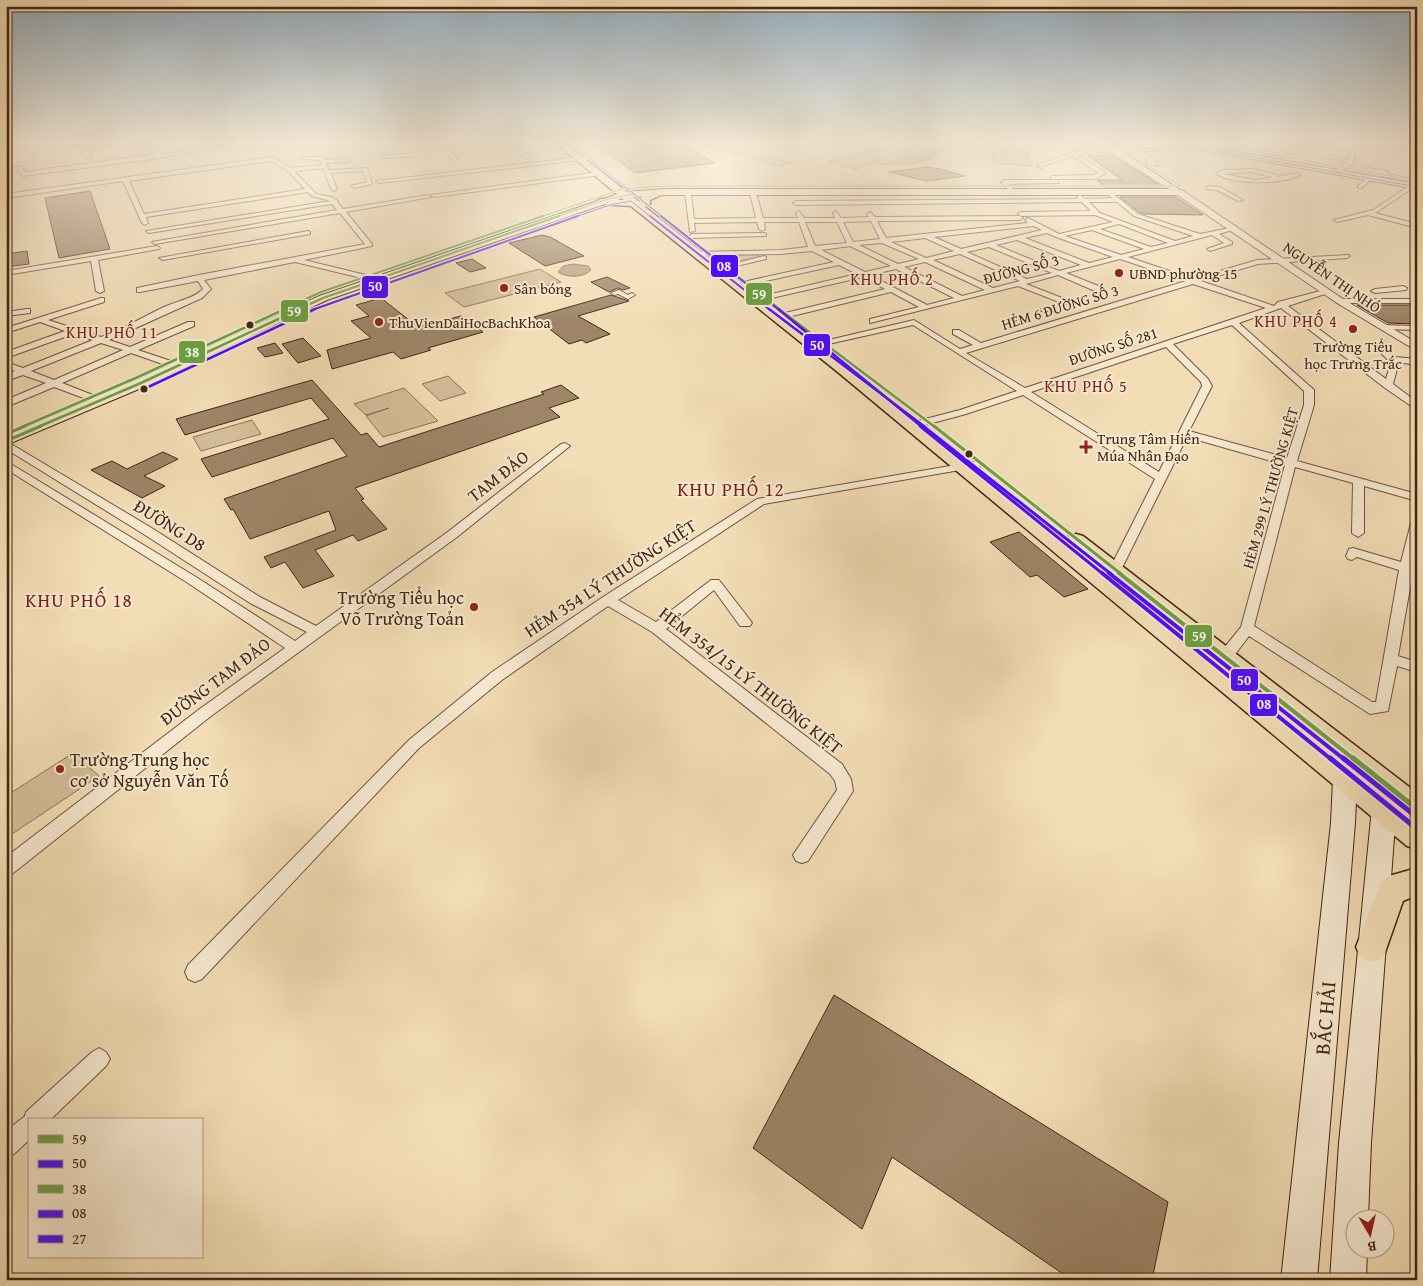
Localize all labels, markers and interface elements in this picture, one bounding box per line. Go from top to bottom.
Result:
street label: NGUYỄN THỊ NHỎ [1279,237,1385,317]
street label: ĐƯỜNG SỐ 3 [981,248,1061,289]
line badge: 08 [710,254,739,278]
text: 08 [717,256,731,276]
place label: UBND phường 15 [1129,263,1238,284]
district label: KHU PHỐ 2 [850,266,934,291]
marker: UBND phường 15 [1113,267,1125,279]
line badge: 50 [361,275,389,299]
text: 50 [368,276,382,296]
place label: Sân bóng [514,278,572,299]
street label: HẺM 6 ĐƯỜNG SỐ 3 [999,278,1121,335]
marker: Sân bóng [498,282,510,294]
line badge: 59 [745,282,773,306]
text: 59 [752,284,766,304]
line badge: 59 [280,299,309,323]
text: 59 [287,301,301,321]
district label: KHU PHỐ 4 [1254,308,1338,333]
place label: ThuVienDaiHocBachKhoa [389,312,551,333]
marker: ThuVienDaiHocBachKhoa [373,316,385,328]
district label: KHU PHỐ 11 [66,319,158,344]
unlabelled marker [245,320,255,330]
street label: ĐƯỜNG SỐ 281 [1066,321,1160,370]
marker: Trường Tiểu học Trưng Trắc [1347,323,1359,335]
line badge: 50 [803,333,831,357]
text: 50 [810,335,824,355]
place label: Trường Tiểu học Trưng Trắc [1304,336,1402,374]
line badge: 38 [178,340,206,364]
text: 38 [185,342,199,362]
district label: KHU PHỐ 5 [1044,373,1128,398]
unlabelled marker [139,384,149,394]
street label: HẺM 299 LÝ THƯỜNG KIỆT [1237,404,1303,571]
place label: Trung Tâm Hiến Múa Nhân Đạo [1097,428,1200,466]
marker: Trung Tâm Hiến Múa Nhân Đạo [1079,440,1093,454]
street label: TAM ĐẢO [462,443,535,509]
unlabelled marker [964,449,974,459]
district label: KHU PHỐ 12 [677,475,785,503]
street label: ĐƯỜNG D8 [129,492,211,558]
street label: HẺM 354 LÝ THƯỜNG KIỆT [519,512,701,644]
place label: Trường Tiểu học Võ Trường Toản [338,584,464,632]
district label: KHU PHỐ 18 [25,586,133,614]
street label: HẺM 354/15 LÝ THƯỜNG KIỆT [653,600,849,760]
marker: Trường Tiểu học Võ Trường Toản [468,601,480,613]
line badge: 59 [1184,624,1213,648]
text: 59 [1192,626,1206,646]
street label: ĐƯỜNG TAM ĐẢO [154,630,276,732]
line badge: 50 [1230,668,1259,692]
text: 50 [1237,670,1251,690]
line badge: 08 [1249,693,1278,717]
text: 08 [1257,694,1271,714]
place label: Trường Trung học cơ sở Nguyễn Văn Tố [70,746,229,794]
marker: Trường Trung học cơ sở Nguyễn Văn Tố [54,763,66,775]
street label: BẮC HẢI [1306,980,1344,1056]
legend [28,1118,202,1258]
text: 59 [72,1128,86,1149]
text: 50 [72,1152,86,1173]
text: 38 [72,1178,86,1199]
text: 08 [72,1202,86,1223]
north arrow [1346,1208,1396,1258]
text: 27 [72,1228,86,1249]
text: B [1366,1236,1378,1257]

